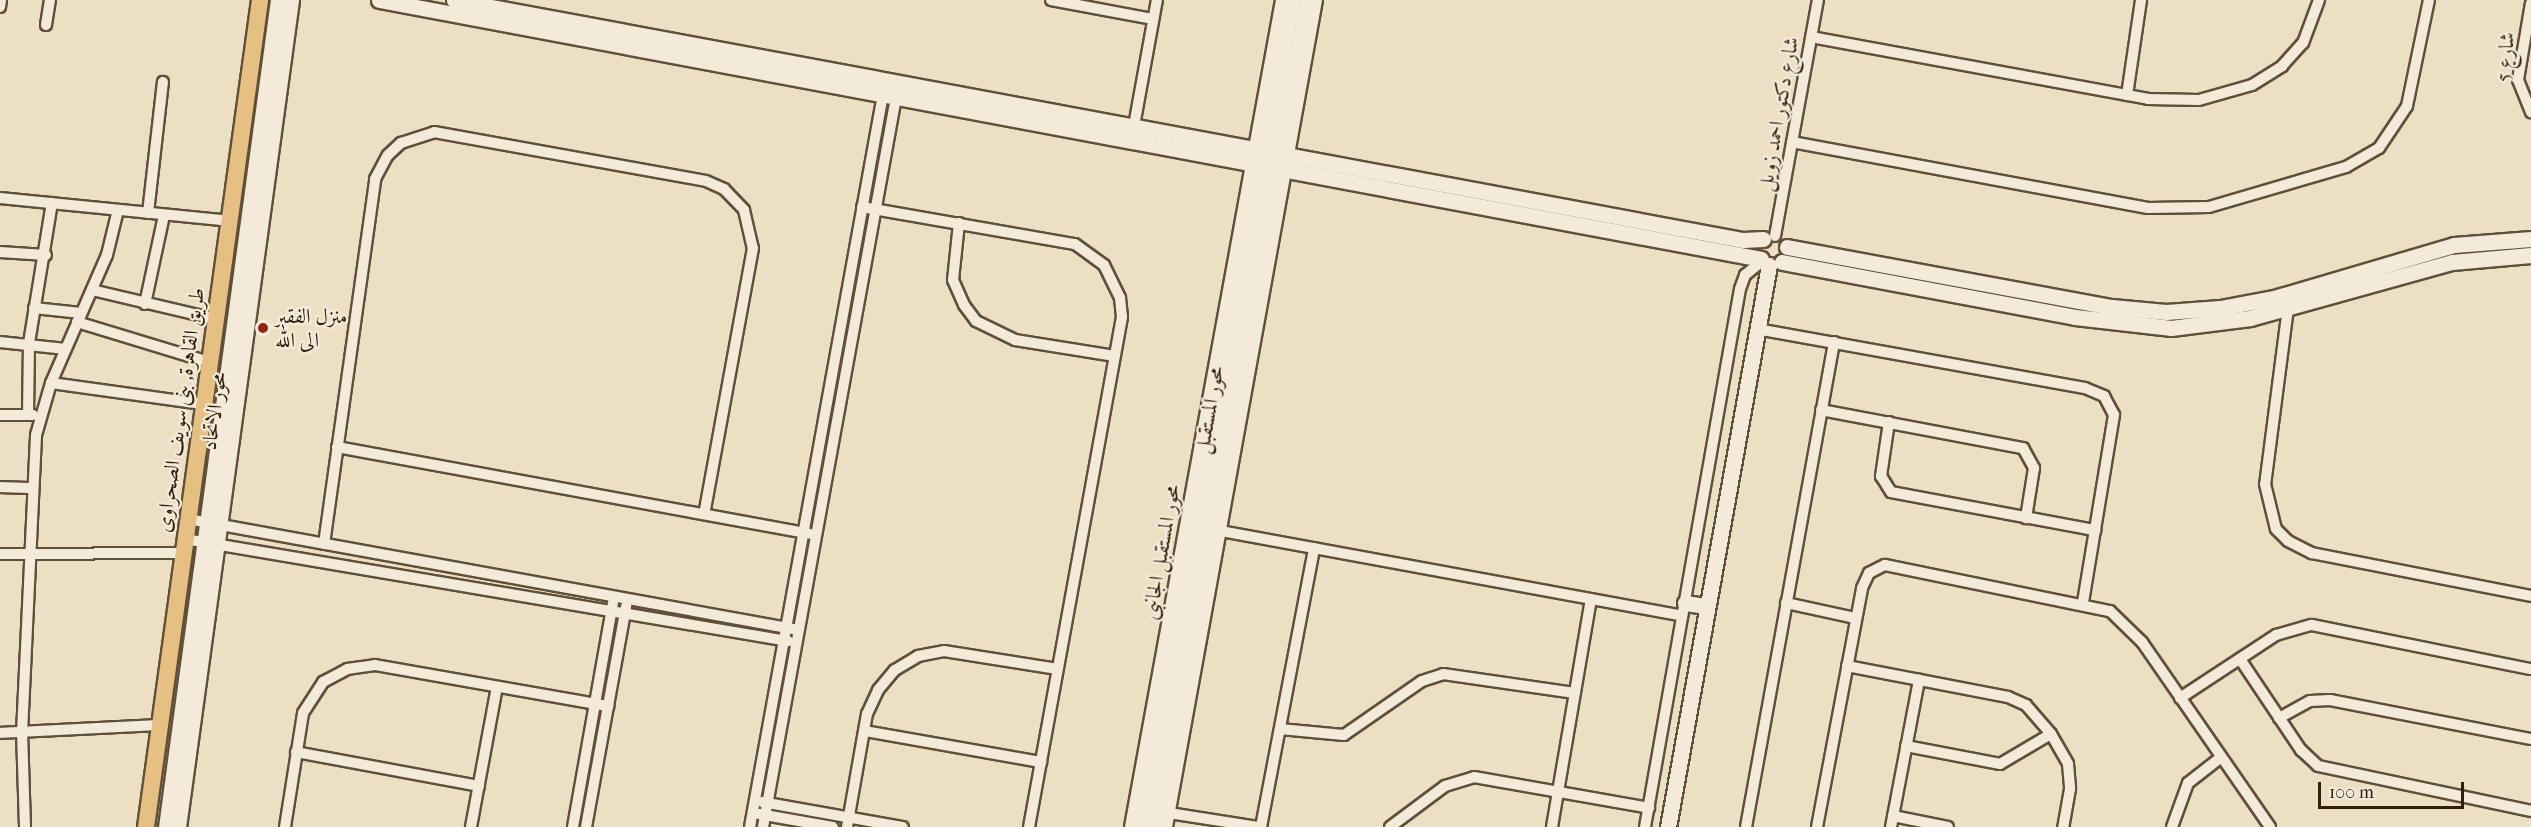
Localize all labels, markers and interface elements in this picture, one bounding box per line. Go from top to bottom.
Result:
street label: شارع 5 [2490,31,2520,83]
street label: شارع دكتور احمد زويل [1752,35,1804,193]
street label: طريق القاهرة, بنى سويف الصحراوى [150,286,210,534]
place label: منزل الفقير الى الله [275,303,347,353]
marker: منزل الفقير الى الله [256,321,270,335]
street label: محور المستقبل [1189,364,1229,456]
street label: محور الاتحاد [196,370,232,452]
street label: محور المستقبل الجانبى [1137,482,1185,622]
scale bar [2321,770,2466,808]
text: 100 m [2329,782,2374,803]

